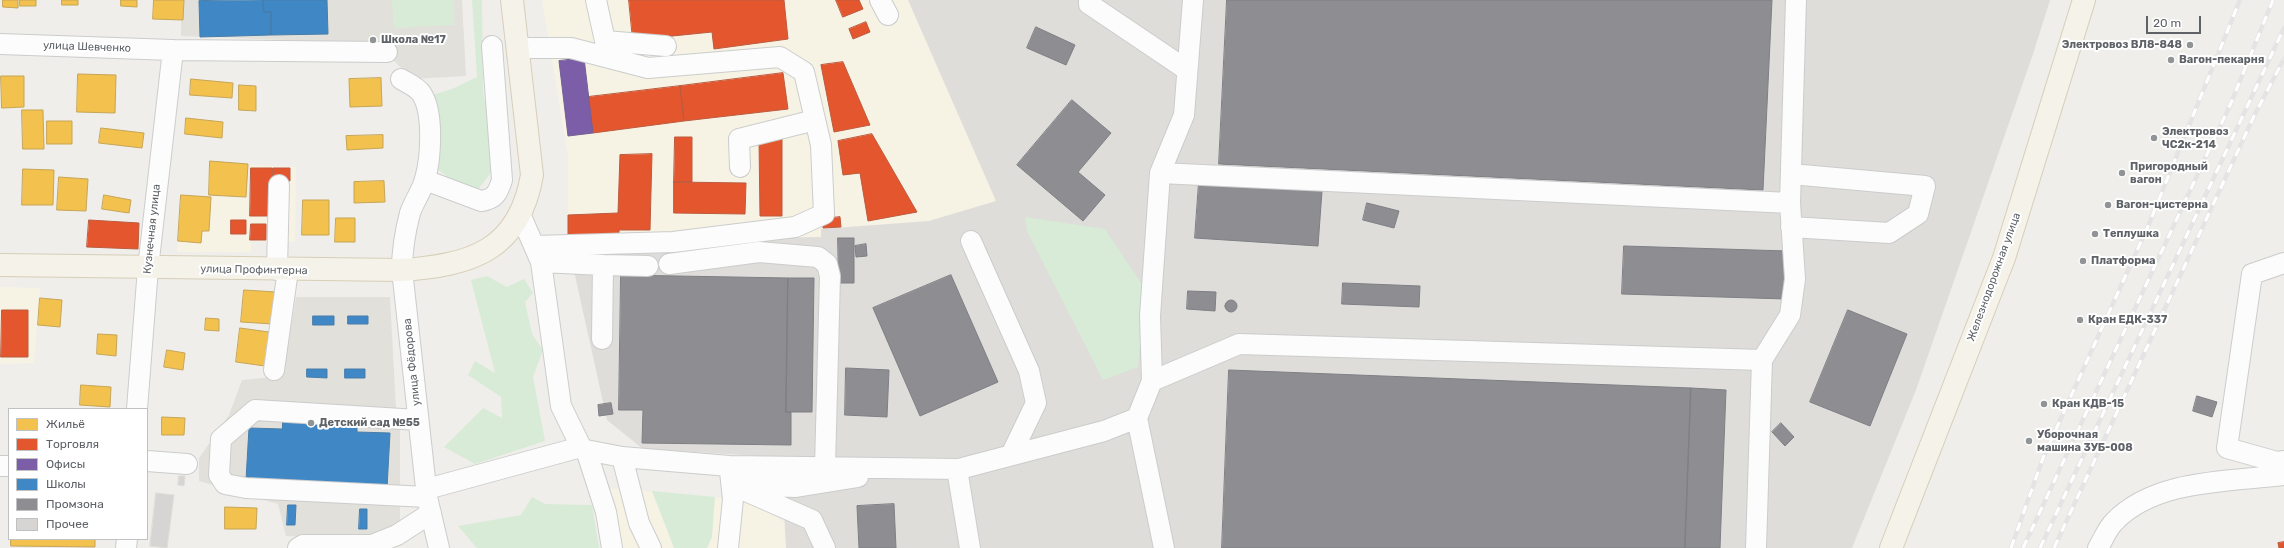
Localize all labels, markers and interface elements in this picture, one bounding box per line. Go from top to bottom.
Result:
scale bar [2148,8,2203,34]
text: 20 m [2153,16,2181,30]
place label: Школа №17 [381,33,446,47]
marker: Школа №17 [368,35,378,45]
place label: Электровоз ВЛ8-848 [2062,38,2182,52]
street label: улица Шевченко [43,39,131,55]
marker: Электровоз ВЛ8-848 [2185,40,2195,50]
place label: Вагон-пекарня [2179,53,2264,67]
marker: Вагон-пекарня [2166,55,2176,65]
place label: Электровоз ЧС2к-214 [2162,125,2229,151]
marker: Электровоз ЧС2к-214 [2149,133,2159,143]
place label: Пригородный вагон [2130,160,2208,186]
marker: Пригородный вагон [2117,168,2127,178]
street label: Кузнечная улица [141,183,163,275]
place label: Вагон-цистерна [2116,198,2208,212]
marker: Вагон-цистерна [2103,200,2113,210]
street label: Железнодорожная улица [1965,211,2023,343]
place label: Теплушка [2103,227,2159,241]
marker: Теплушка [2090,229,2100,239]
place label: Платформа [2091,254,2156,268]
marker: Платформа [2078,256,2088,266]
street label: улица Профинтерна [200,262,308,278]
place label: Кран ЕДК-337 [2088,313,2167,327]
marker: Кран ЕДК-337 [2075,315,2085,325]
street label: улица Фёдорова [401,318,423,406]
place label: Кран КДВ-15 [2052,397,2124,411]
marker: Кран КДВ-15 [2039,399,2049,409]
legend [8,408,148,540]
place label: Детский сад №55 [319,416,420,430]
text: Жильё [46,417,85,431]
marker: Детский сад №55 [306,418,316,428]
place label: Уборочная машина 3УБ-008 [2037,428,2133,454]
marker: Уборочная машина 3УБ-008 [2024,436,2034,446]
text: Торговля [46,437,99,451]
text: Офисы [46,457,85,471]
text: Школы [46,477,86,491]
text: Промзона [46,497,104,511]
text: Прочее [46,517,89,531]

